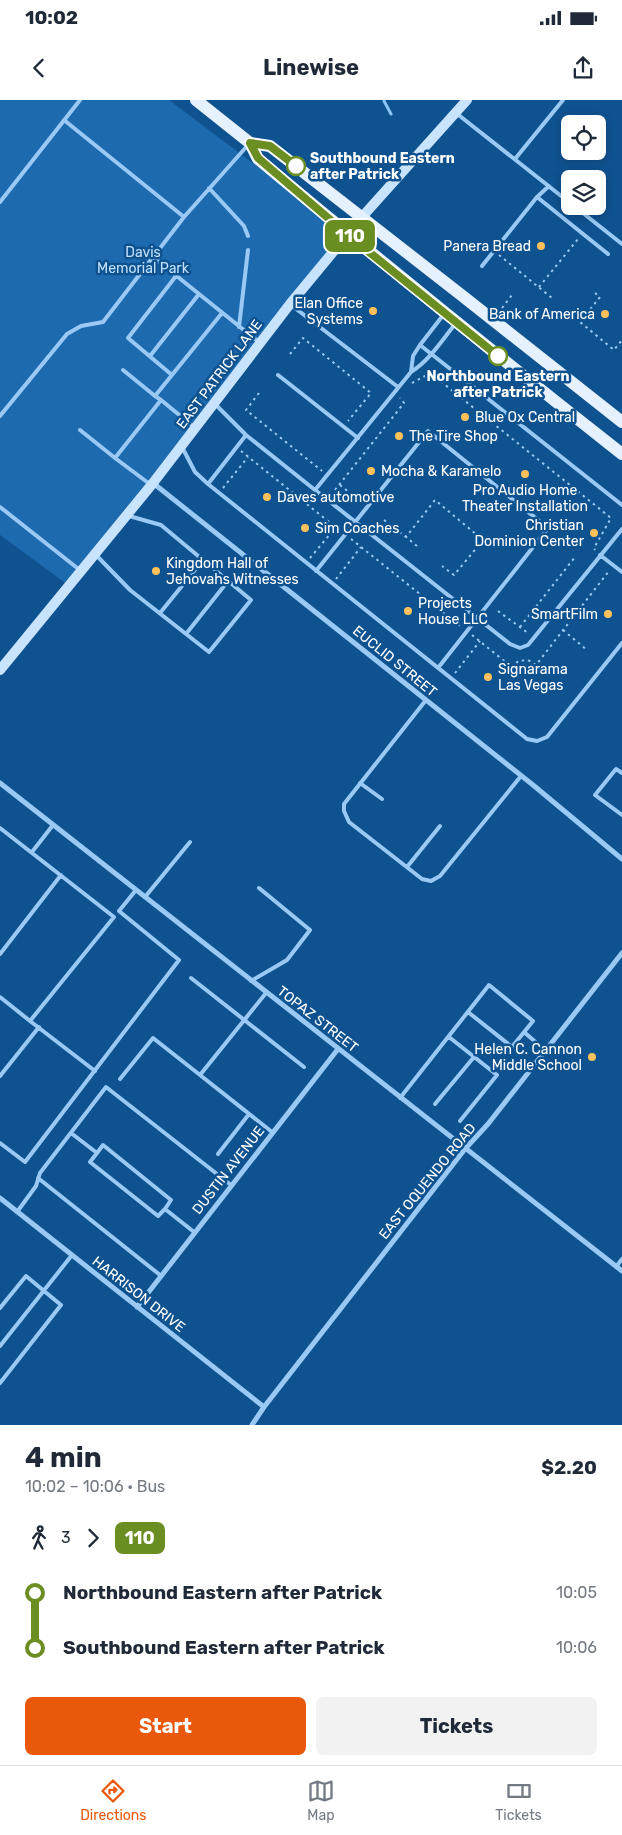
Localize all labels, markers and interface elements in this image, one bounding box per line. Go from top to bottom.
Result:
text: 10:02 [25,6,78,29]
icon: back [25,54,53,82]
text: Linewise [263,54,359,81]
icon: share [569,54,597,82]
map controls [561,115,606,215]
button: locate [561,115,606,160]
place label: Southbound Eastern after Patrick [310,150,455,183]
marker: Southbound Eastern after Patrick [286,156,306,176]
button: layers [561,170,606,215]
line badge: 110 [321,220,379,252]
text: 110 [335,225,365,247]
place label: Panera Bread [443,238,531,255]
marker: Panera Bread [535,240,547,252]
park label: Davis Memorial Park [97,244,190,277]
place label: Elan Office Systems [294,295,363,328]
marker: Elan Office Systems [367,305,379,317]
place label: Bank of America [489,306,595,323]
marker: Bank of America [599,308,611,320]
street label: EAST PATRICK LANE [173,317,266,432]
marker: Northbound Eastern after Patrick [488,346,508,366]
place label: Northbound Eastern after Patrick [427,368,569,401]
place label: Blue Ox Central [475,409,575,426]
marker: Blue Ox Central [459,411,471,423]
place label: The Tire Shop [409,428,498,445]
marker: The Tire Shop [393,430,405,442]
place label: Mocha & Karamelo [381,463,501,480]
marker: Mocha & Karamelo [365,465,377,477]
marker: Pro Audio Home Theater Installation [519,468,531,480]
place label: Pro Audio Home Theater Installation [462,482,588,515]
place label: Daves automotive [277,489,395,506]
marker: Daves automotive [261,491,273,503]
place label: Christian Dominion Center [474,517,585,550]
place label: Sim Coaches [315,520,399,537]
marker: Sim Coaches [299,522,311,534]
marker: Christian Dominion Center [588,527,600,539]
place label: Kingdom Hall of Jehovahs Witnesses [166,555,299,588]
marker: Kingdom Hall of Jehovahs Witnesses [150,565,162,577]
place label: Projects House LLC [418,595,488,628]
marker: Projects House LLC [402,605,414,617]
place label: SmartFilm [531,606,598,623]
marker: SmartFilm [602,608,614,620]
street label: EUCLID STREET [349,622,440,701]
place label: Signarama Las Vegas [498,661,568,694]
marker: Signarama Las Vegas [482,671,494,683]
street label: TOPAZ STREET [274,983,362,1056]
place label: Helen C. Cannon Middle School [474,1041,582,1074]
marker: Helen C. Cannon Middle School [586,1051,598,1063]
street label: EAST OQUENDO ROAD [375,1120,479,1243]
street label: DUSTIN AVENUE [189,1123,268,1218]
street label: HARRISON DRIVE [89,1253,189,1336]
text: 4 min [25,1441,102,1474]
text: $2.20 [541,1456,597,1479]
text: 10:02 – 10:06 · Bus [25,1477,165,1496]
icon: walk [25,1524,53,1552]
icon: forward [79,1524,107,1552]
text: 110 [125,1527,155,1549]
text: 3 [61,1528,71,1547]
text: Northbound Eastern after Patrick [63,1581,382,1604]
text: 10:05 [556,1583,597,1602]
text: Southbound Eastern after Patrick [63,1636,385,1659]
text: 10:06 [556,1638,597,1657]
button: Start [25,1697,306,1755]
button: Tickets [316,1697,597,1755]
tab: Directions [80,1777,147,1824]
tab: Map [307,1777,335,1824]
tab: Tickets [495,1777,542,1824]

